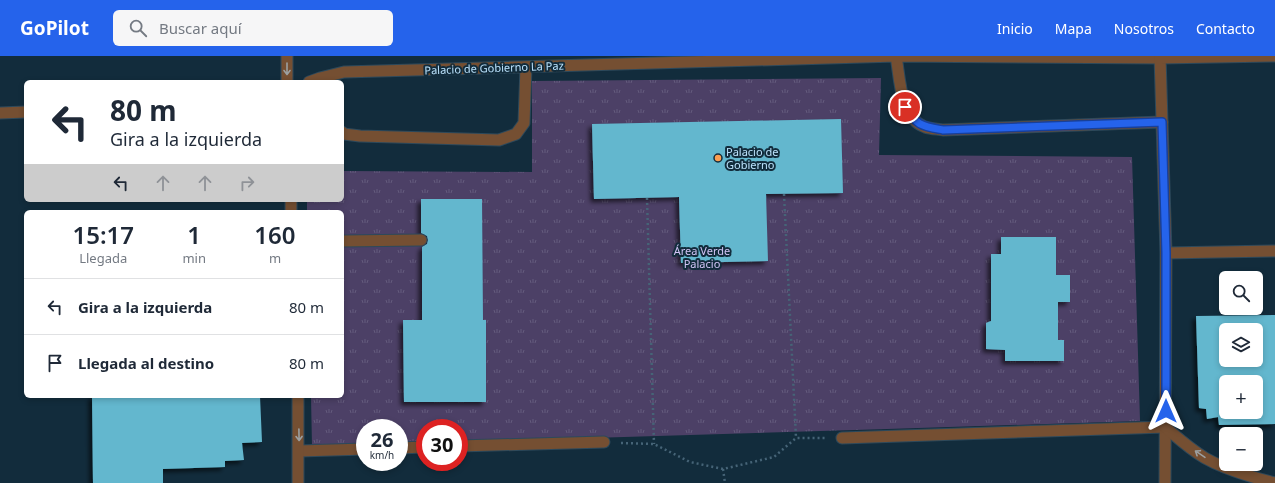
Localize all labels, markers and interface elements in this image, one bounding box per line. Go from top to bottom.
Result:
search box [113,10,393,46]
text: GoPilot [20,15,89,41]
icon: search [127,17,149,39]
text: Buscar aquí [159,18,242,38]
text: Inicio [997,19,1033,38]
text: Mapa [1055,19,1092,38]
text: Nosotros [1114,19,1174,38]
text: Contacto [1196,19,1255,38]
street label: Palacio de Gobierno La Paz [424,58,564,77]
one-way arrow [283,62,291,75]
pin [888,90,922,124]
text: 80 m [110,91,177,129]
icon: left [44,96,96,148]
icon: arrive [894,96,916,118]
text: Gira a la izquierda [110,127,262,151]
place label: Palacio de Gobierno [726,144,778,172]
marker: Palacio de Gobierno [713,153,723,163]
icon: left [110,172,132,194]
icon: ahead [152,172,174,194]
icon: ahead [194,172,216,194]
icon: right [236,172,258,194]
text: 15:17 [72,218,134,251]
text: 1 [187,218,201,251]
text: 160 [254,218,296,251]
park label: Área Verde Palacio [674,243,730,271]
text: Llegada [79,249,127,267]
text: min [182,249,206,267]
text: m [269,249,281,267]
map controls [1219,271,1263,471]
button: search [1219,271,1263,315]
icon: left [44,296,66,318]
text: Gira a la izquierda [78,297,212,317]
text: 80 m [289,297,324,317]
button: layers [1219,323,1263,367]
icon: arrive [44,352,66,374]
text: Llegada al destino [78,353,214,373]
text: 80 m [289,353,324,373]
button: + [1219,375,1263,419]
position arrow [1145,390,1187,432]
speed limit sign: 30 [416,419,468,471]
text: 26 [371,426,393,453]
button: − [1219,427,1263,471]
one-way arrow [295,428,303,441]
text: km/h [370,448,394,462]
one-way arrow [1194,450,1205,458]

